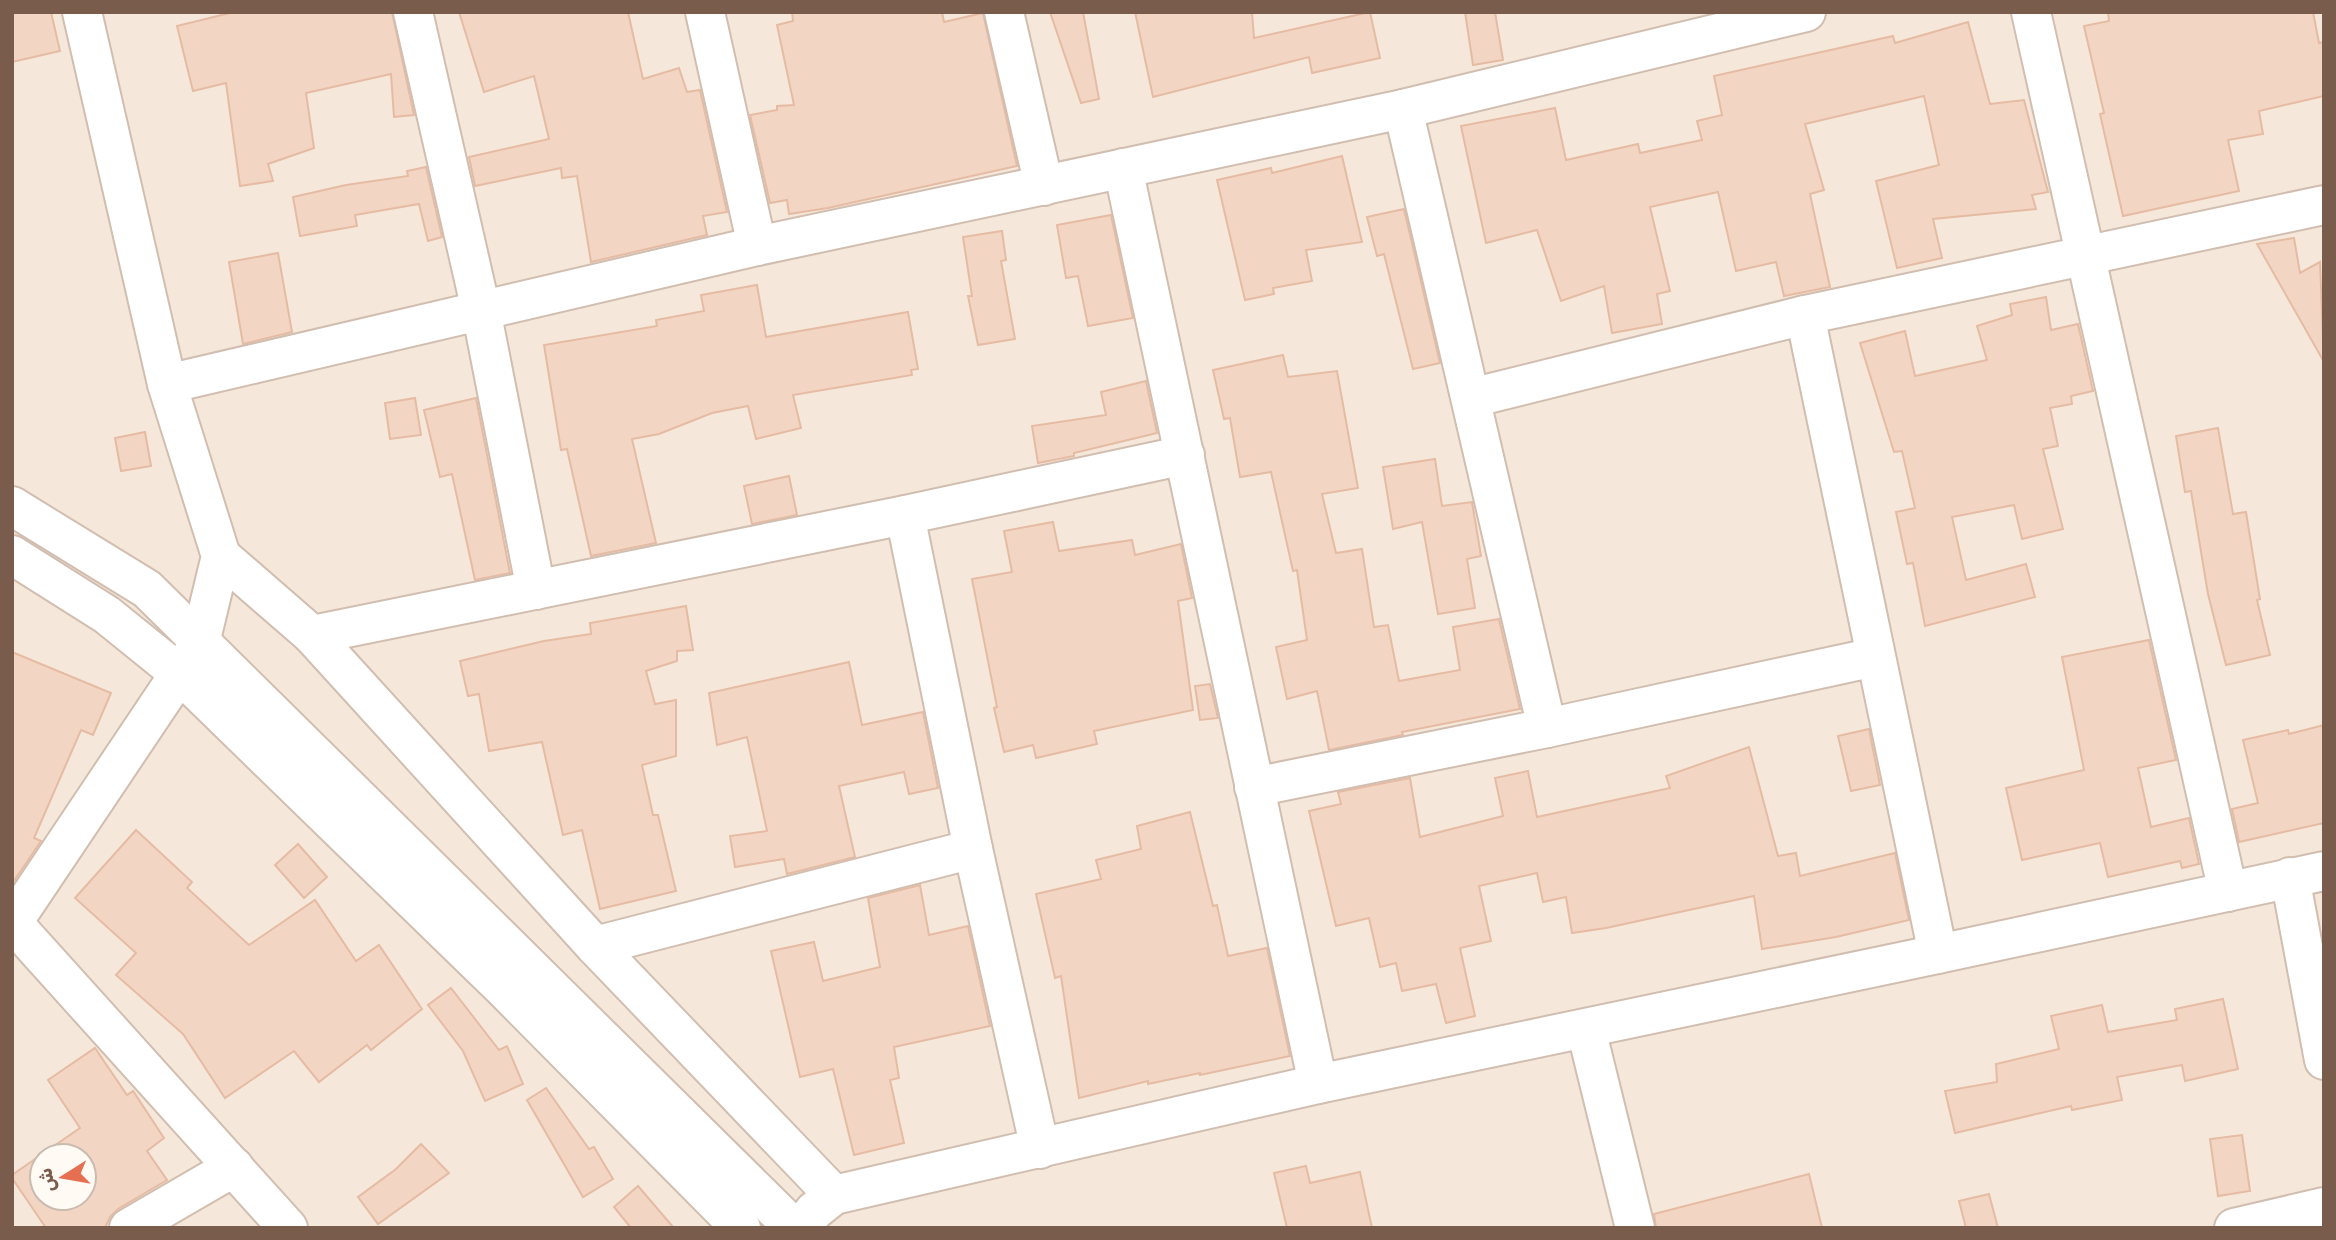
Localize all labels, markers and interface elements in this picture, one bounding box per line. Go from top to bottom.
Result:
north arrow [28,1142,98,1212]
text: ش [33,1166,60,1194]

